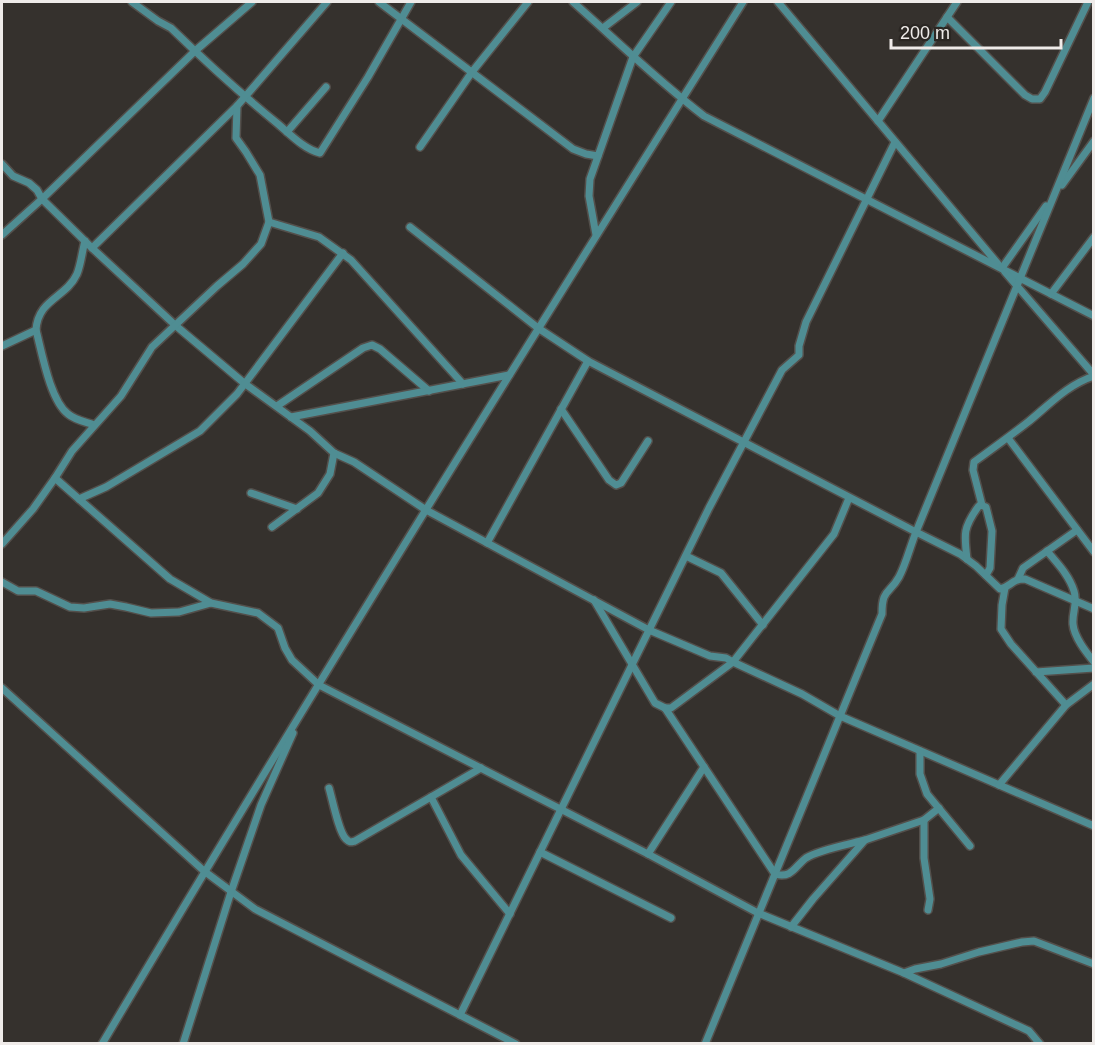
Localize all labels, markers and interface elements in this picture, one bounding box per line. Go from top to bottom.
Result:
scale bar [891,12,1060,50]
text: 200 m [900,23,950,43]

